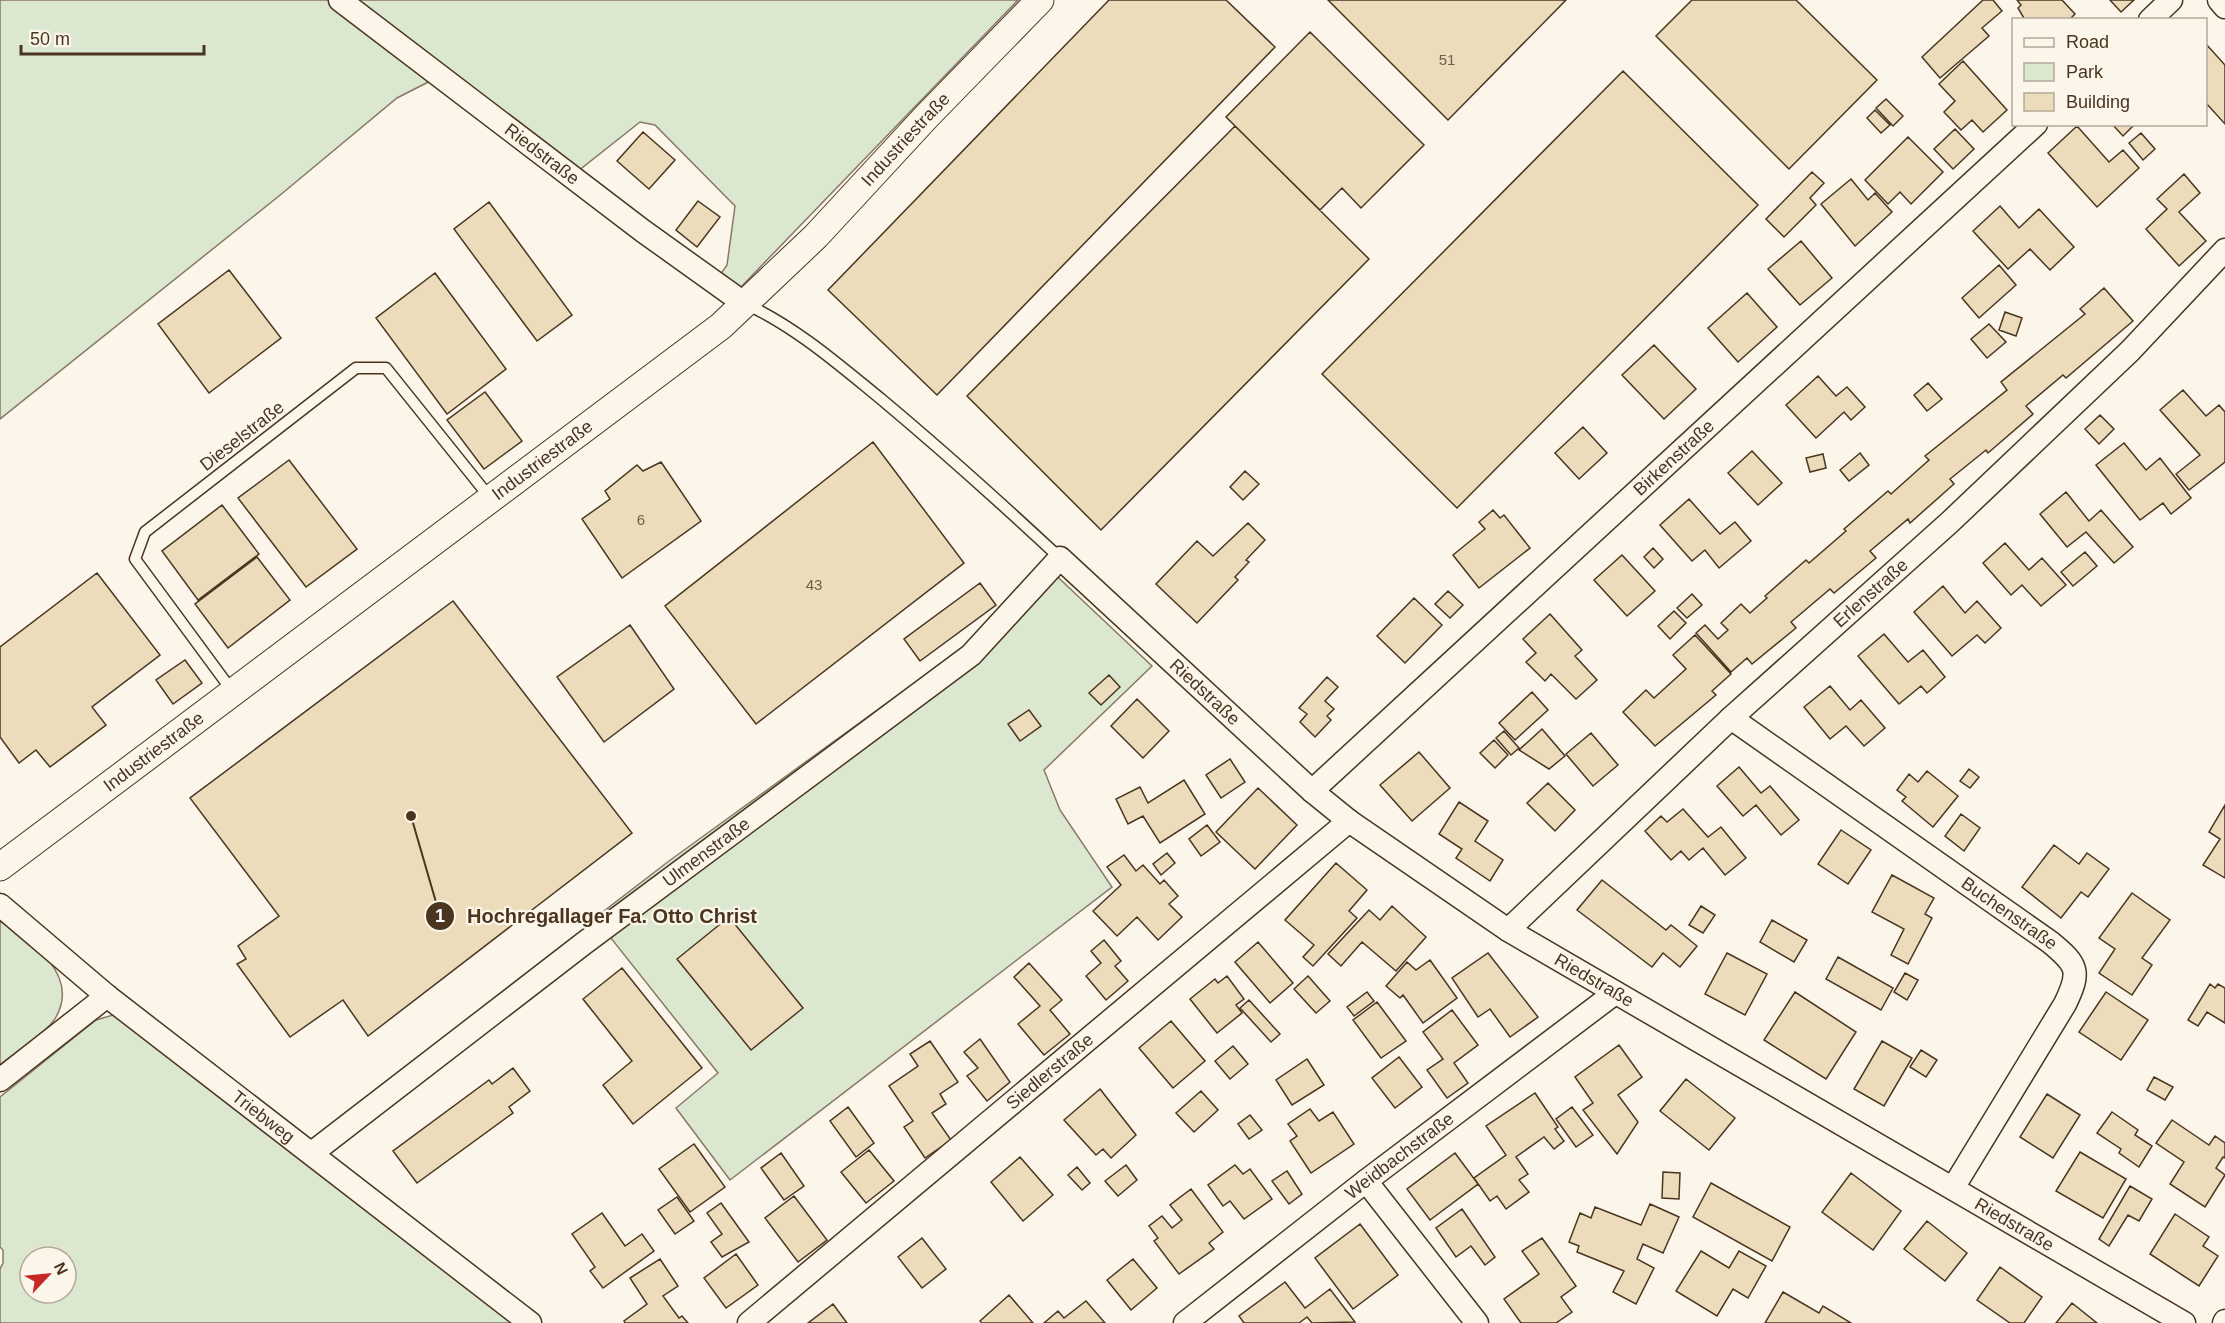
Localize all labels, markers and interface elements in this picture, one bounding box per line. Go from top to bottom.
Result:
scale bar [21,18,204,56]
legend [2012,18,2207,126]
text: 50 m [30,29,70,49]
text: Road [2066,32,2109,52]
house number: 51 [1439,51,1455,68]
text: Park [2066,62,2104,82]
street label: Industriestraße [857,89,954,190]
text: Building [2066,92,2130,112]
street label: Riedstraße [501,119,583,189]
street label: Dieselstraße [196,397,288,475]
street label: Industriestraße [488,416,596,504]
street label: Birkenstraße [1630,416,1718,500]
house number: 6 [637,511,645,528]
street label: Erlenstraße [1829,555,1912,632]
house number: 43 [806,576,822,593]
street label: Riedstraße [1166,655,1244,729]
street label: Industriestraße [100,708,208,796]
street label: Ulmenstraße [659,813,754,891]
street label: Buchenstraße [1958,873,2061,954]
callout: Hochregallager Fa. Otto Christ [425,897,769,935]
text: Hochregallager Fa. Otto Christ [467,905,757,927]
text: 1 [435,906,445,926]
street label: Riedstraße [1551,949,1637,1011]
street label: Siedlerstraße [1002,1029,1097,1113]
street label: Triebweg [228,1086,298,1147]
street label: Weidbachstraße [1341,1108,1458,1203]
street label: Riedstraße [1971,1194,2057,1255]
north arrow [18,1245,78,1305]
text: N [51,1260,71,1278]

